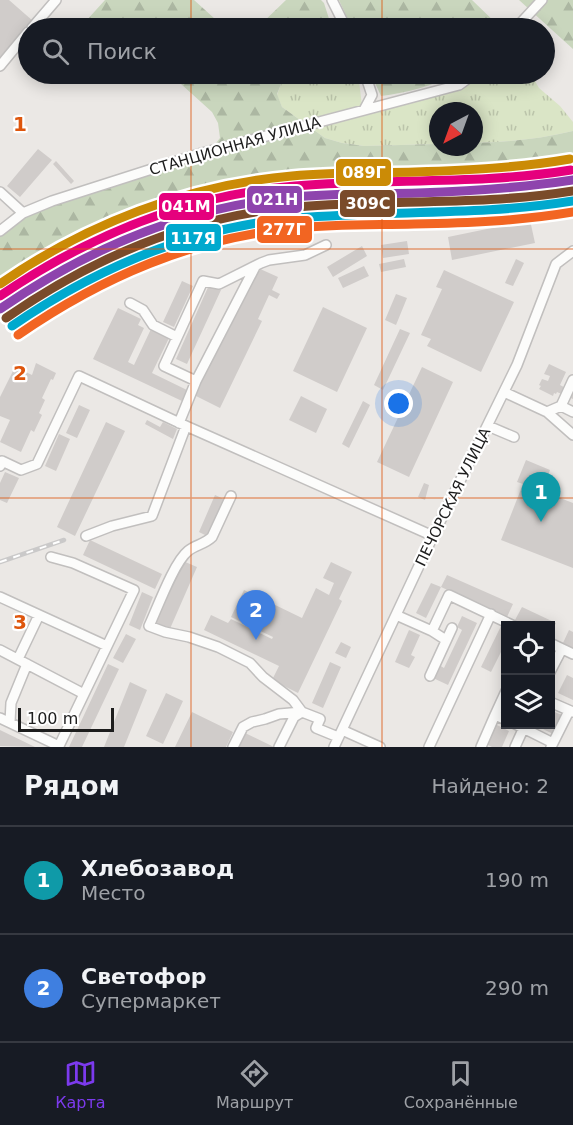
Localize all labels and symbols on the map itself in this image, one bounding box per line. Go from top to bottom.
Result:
north arrow [429,102,483,156]
text: 1 [13,112,27,136]
street label: СТАНЦИОННАЯ УЛИЦА [147,113,323,179]
line badge: 089Г [335,158,392,187]
text: 089Г [342,163,386,182]
line badge: 021Н [246,185,303,214]
line badge: 309С [339,189,396,218]
text: 021Н [252,190,298,209]
line badge: 041М [158,192,215,221]
text: 309С [345,194,391,213]
text: 041М [161,197,211,216]
line badge: 277Г [256,215,313,244]
text: 277Г [262,220,306,239]
line badge: 117Я [165,223,222,252]
text: 117Я [170,229,216,248]
text: 2 [13,361,27,385]
your location [384,389,413,418]
street label: ПЕЧОРСКАЯ УЛИЦА [412,424,495,569]
pin: 1 [522,472,560,522]
pin: 2 [236,590,276,640]
text: 3 [13,610,27,634]
scale bar [18,705,114,732]

